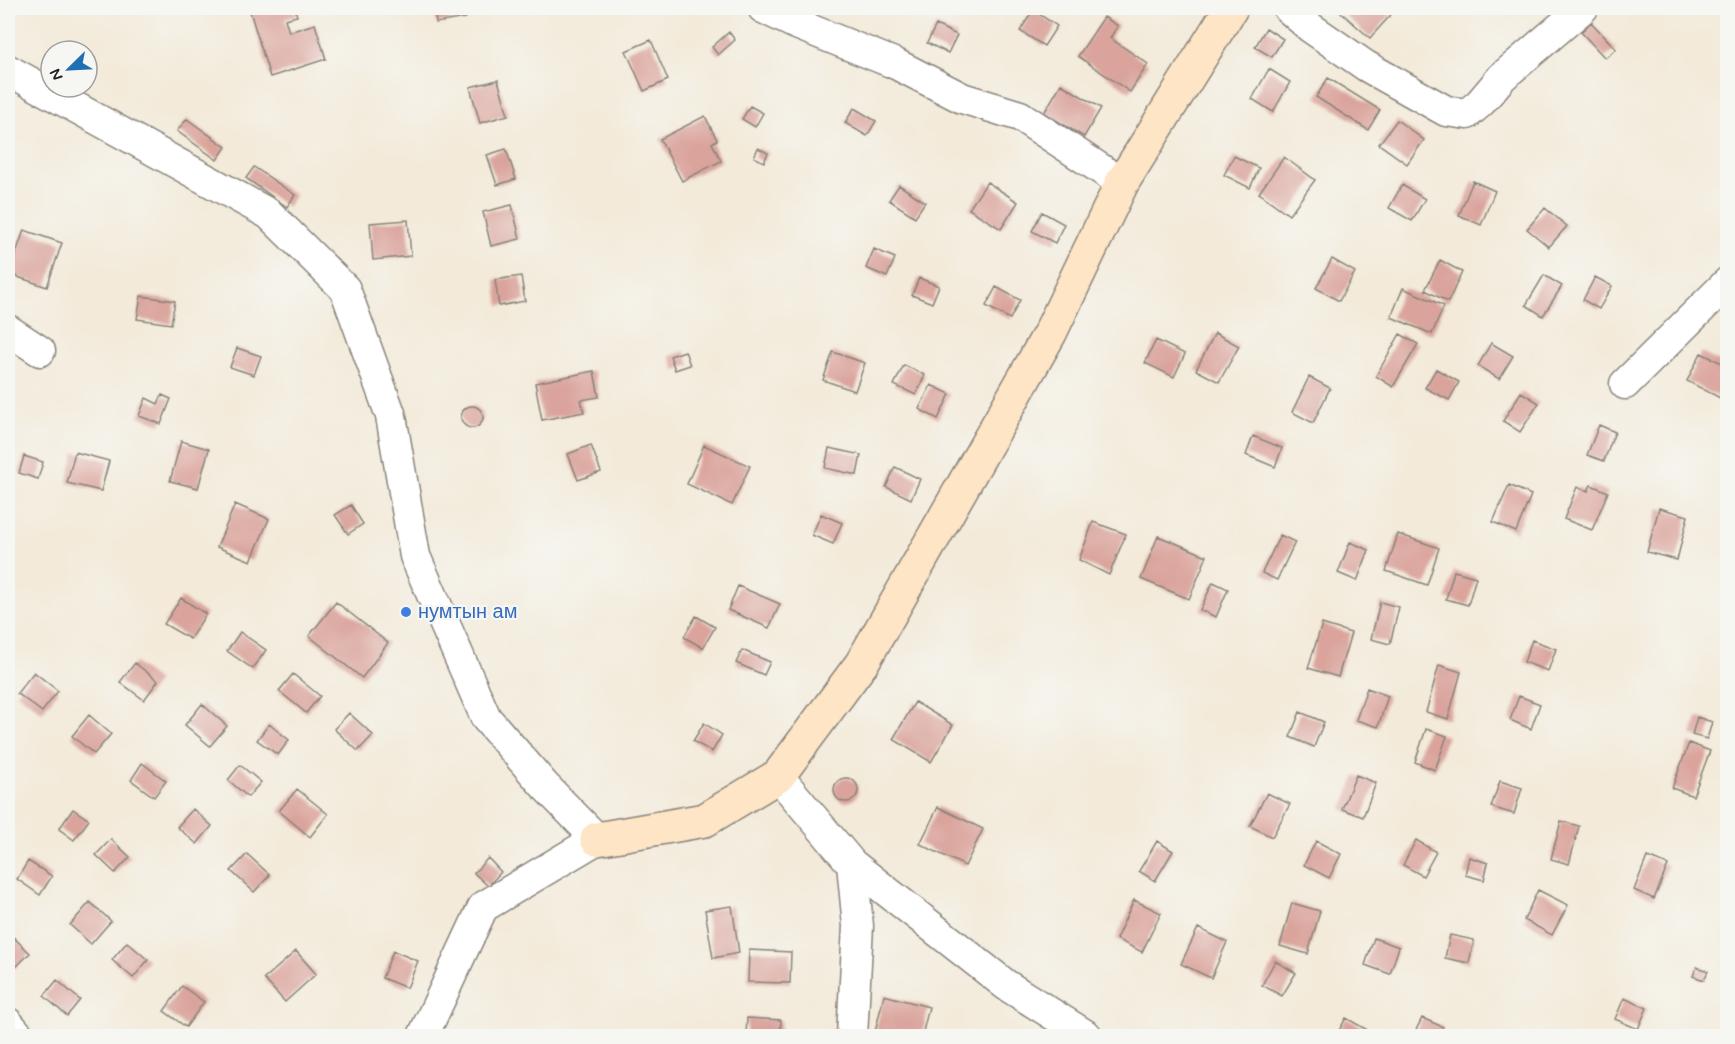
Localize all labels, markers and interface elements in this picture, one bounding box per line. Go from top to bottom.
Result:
north arrow [39,39,99,99]
text: N [45,65,68,84]
place label: нумтын ам [418,599,517,626]
marker: нумтын ам [399,605,413,619]

